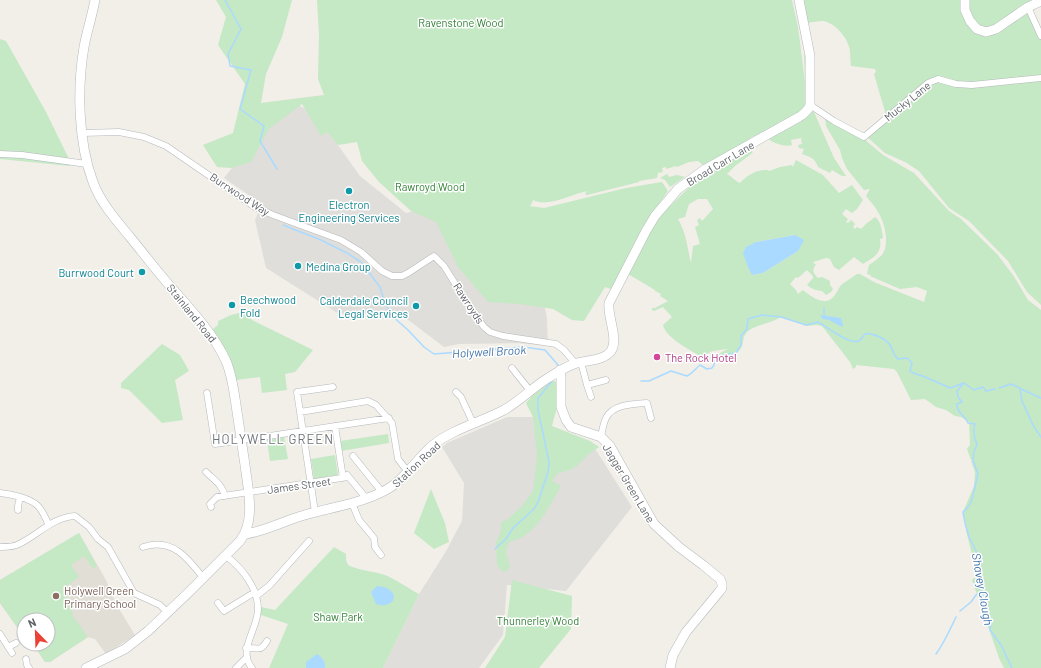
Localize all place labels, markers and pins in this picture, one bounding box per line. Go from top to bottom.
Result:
marker: Electron Engineering Services [344,186,354,196]
place label: Electron Engineering Services [298,198,400,224]
place label: Medina Group [306,260,371,273]
marker: Medina Group [293,261,303,271]
place label: Burrwood Court [58,266,134,279]
marker: Burrwood Court [137,267,147,277]
place label: Beechwood Fold [240,293,296,319]
place label: Calderdale Council Legal Services [320,294,408,320]
marker: Beechwood Fold [227,300,237,310]
marker: Calderdale Council Legal Services [411,301,421,311]
place label: The Rock Hotel [665,351,737,364]
marker: The Rock Hotel [652,352,662,362]
place label: Holywell Green Primary School [64,584,136,610]
marker: Holywell Green Primary School [51,591,61,601]

